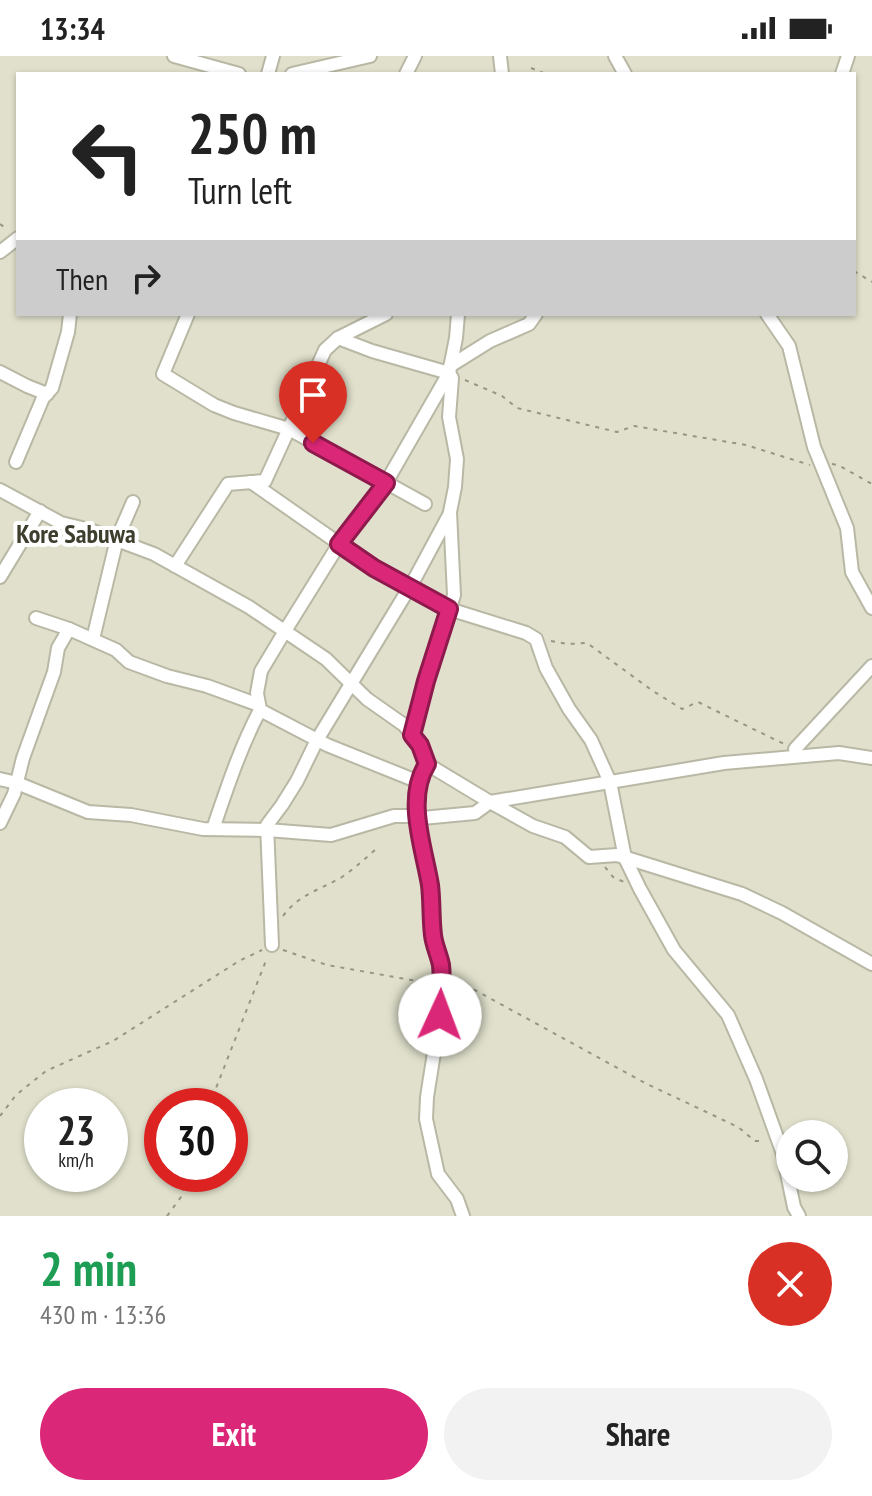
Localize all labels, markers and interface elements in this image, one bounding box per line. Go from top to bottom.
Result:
text: 13:34 [40,9,105,48]
text: 250 m [188,97,317,169]
icon: left [56,104,160,208]
text: Turn left [188,167,292,214]
icon: right [124,256,168,300]
text: Then [56,259,108,298]
pin [279,361,347,443]
icon: arrive [291,373,335,417]
district label: Kore Sabuwa [16,517,136,550]
position arrow [398,973,482,1057]
speed limit sign: 30 [144,1088,248,1192]
text: 23 [57,1104,95,1156]
map controls [776,1120,848,1192]
button: search [776,1120,848,1192]
text: km/h [58,1147,94,1173]
text: 2 min [40,1237,137,1299]
button: close [748,1242,832,1326]
text: 430 m · 13:36 [40,1298,166,1331]
button: Exit [40,1388,428,1480]
button: Share [444,1388,832,1480]

